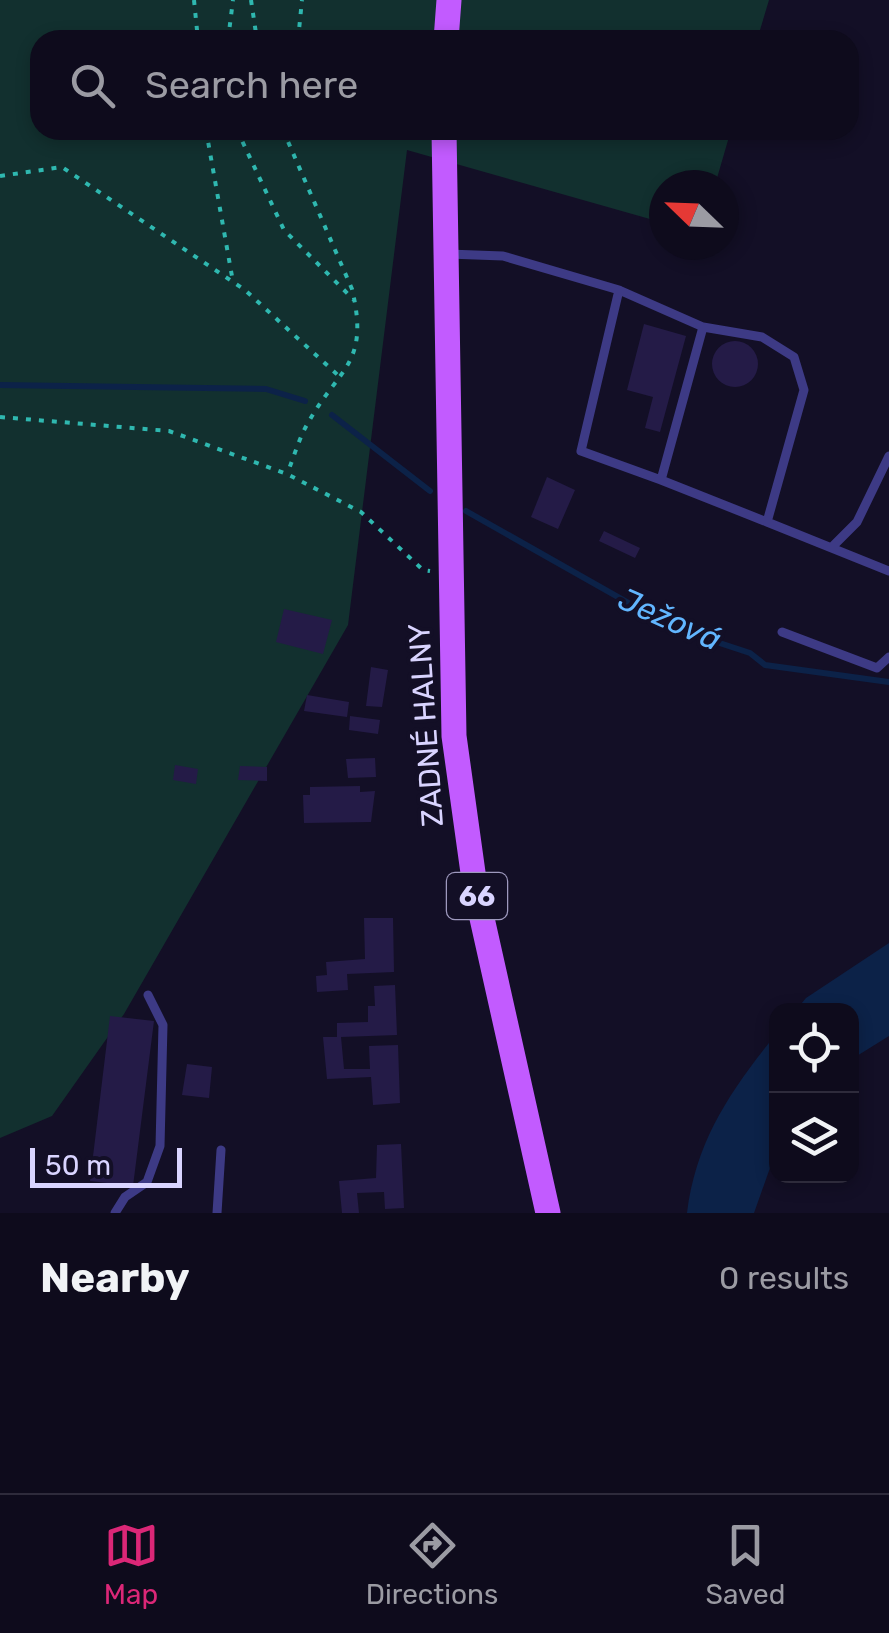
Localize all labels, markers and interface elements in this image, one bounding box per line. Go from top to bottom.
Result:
search box [30,30,859,140]
icon: search [65,58,120,113]
text: Search here [145,62,358,108]
north arrow [649,170,739,260]
water label: Ježová [613,580,727,658]
street label: ZADNÉ HALNY [401,622,451,828]
road number: 66 [447,873,507,919]
map controls [769,1003,859,1183]
button: locate [769,1003,859,1093]
button: layers [769,1093,859,1183]
scale bar [30,1143,182,1188]
text: 50 m [45,1149,111,1182]
text: Nearby [40,1253,190,1303]
text: 0 results [719,1259,849,1297]
tab: Map [104,1518,159,1611]
tab: Directions [366,1518,498,1611]
tab: Saved [705,1518,785,1611]

